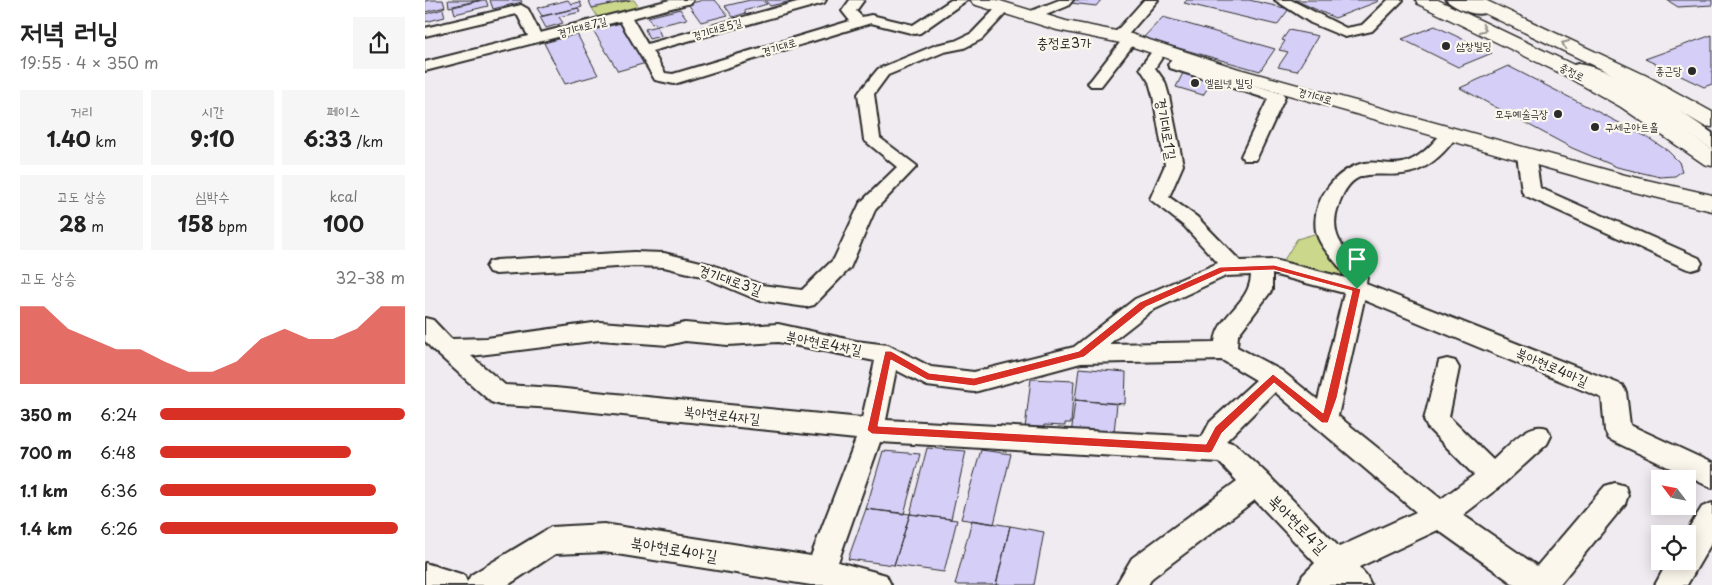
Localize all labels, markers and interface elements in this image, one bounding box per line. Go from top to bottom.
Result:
text: 저녁 러닝 [20,9,119,52]
street label: 경기대로7길 [555,12,609,41]
street label: 경기대로5길 [690,13,744,44]
button: share [353,17,405,69]
one-way arrow [1478,22,1487,33]
district label: 충정로3가 [1037,32,1092,53]
street label: 경기대로 [759,33,798,60]
place label: 삼창빌딩 [1456,37,1491,54]
one-way arrow [1561,39,1570,50]
marker: 삼창빌딩 [1440,40,1452,52]
text: 19:55 · 4 × 350 m [20,50,159,74]
street label: 충정로 [1557,58,1588,85]
place label: 종근당 [1655,62,1682,79]
marker: 종근당 [1686,65,1698,77]
place label: 엘림넷 빌딩 [1205,74,1253,91]
marker: 엘림넷 빌딩 [1189,77,1201,89]
street label: 경기대로 [1296,82,1335,109]
street label: 경기대로1길 [1151,96,1182,162]
text: 거리 [70,101,93,122]
text: 시간 [201,101,224,122]
text: 페이스 [327,101,360,122]
place label: 모두예술극장 [1495,105,1548,122]
marker: 모두예술극장 [1552,108,1564,120]
place label: 구세군아트홀 [1605,118,1658,135]
marker: 구세군아트홀 [1589,121,1601,133]
text: 1.40 [47,122,91,154]
text: 9:10 [190,122,235,154]
text: 6:33 [304,122,352,154]
text: km [91,131,116,152]
text: /km [352,131,383,152]
text: 고도 상승 [57,186,106,207]
text: 심박수 [196,186,229,207]
text: kcal [330,186,357,207]
text: 28 [59,207,87,239]
text: 158 [177,207,214,239]
text: 100 [323,207,364,239]
text: m [87,216,104,237]
text: bpm [214,216,248,237]
pin [1336,238,1378,289]
icon: arrive [1343,245,1371,273]
street label: 경기대로3길 [696,259,765,300]
text: 고도 상승 [20,265,77,289]
text: 32–38 m [336,265,405,289]
street label: 북아현로4차길 [784,325,865,360]
street label: 북아현로4마길 [1513,342,1592,392]
street label: 북아현로4자길 [683,400,762,429]
text: 350 m [20,402,72,426]
text: 6:24 [100,402,137,426]
text: 700 m [20,440,72,464]
text: 6:48 [100,440,136,464]
north arrow [1651,470,1696,515]
map controls [1651,470,1696,570]
text: 1.1 km [20,478,68,502]
text: 6:36 [100,478,138,502]
street label: 북아현로4길 [1264,488,1334,558]
text: 1.4 km [20,516,72,540]
text: 6:26 [100,516,138,540]
button: locate [1651,525,1696,570]
street label: 북아현로4아길 [629,529,720,567]

